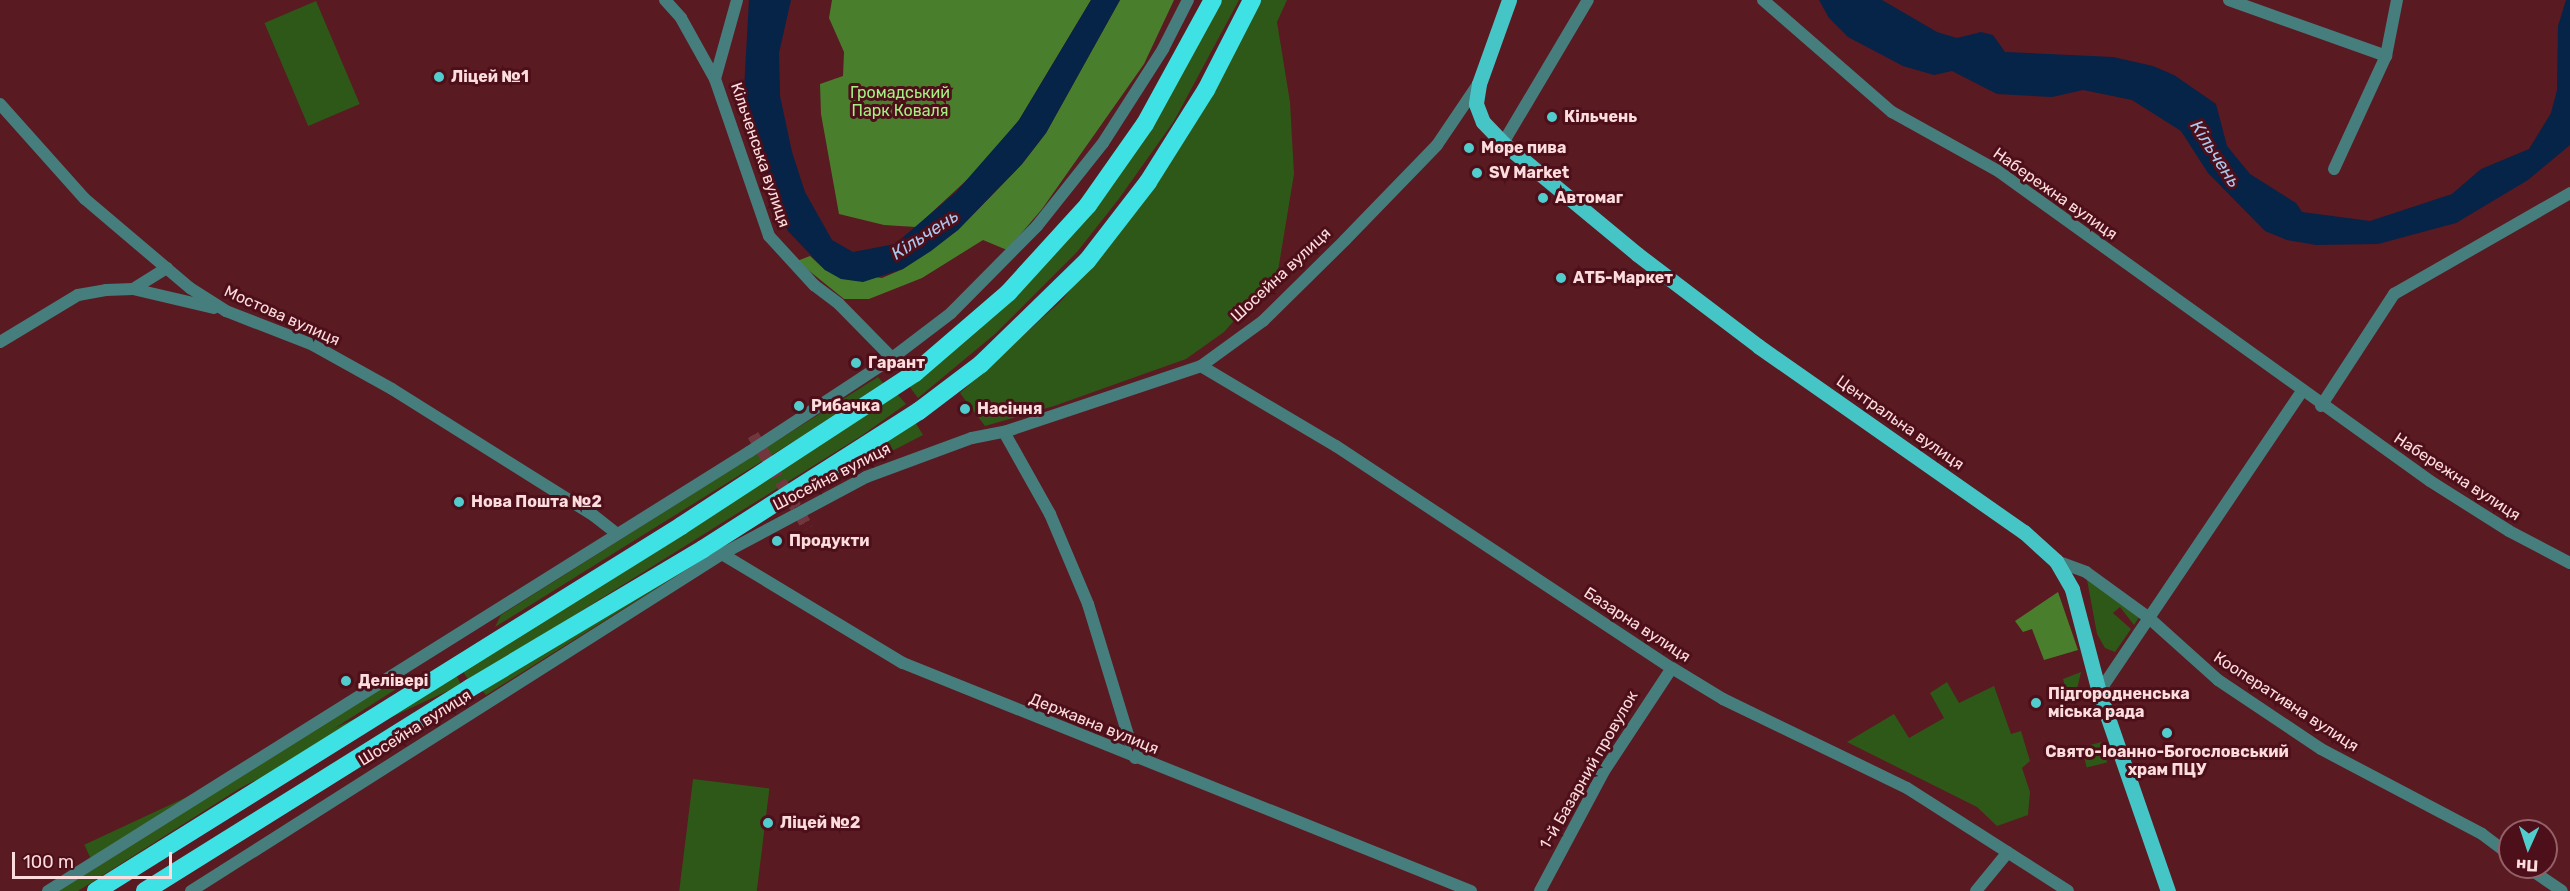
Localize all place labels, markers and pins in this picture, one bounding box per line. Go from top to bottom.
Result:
place label: Ліцей №1 [451,67,529,87]
marker: Ліцей №1 [432,70,446,84]
place label: Кільчень [1564,107,1637,127]
marker: Кільчень [1545,110,1559,124]
place label: Море пива [1481,138,1566,158]
marker: Море пива [1462,141,1476,155]
place label: SV Market [1489,163,1570,183]
marker: SV Market [1470,166,1484,180]
place label: Автомаг [1555,188,1623,208]
marker: Автомаг [1536,191,1550,205]
place label: АТБ-Маркет [1573,268,1673,288]
marker: АТБ-Маркет [1554,271,1568,285]
place label: Гарант [868,353,925,373]
marker: Гарант [849,356,863,370]
place label: Рибачка [811,396,880,416]
marker: Рибачка [792,399,806,413]
place label: Насіння [977,399,1042,419]
marker: Насіння [958,402,972,416]
place label: Нова Пошта №2 [471,492,602,512]
marker: Нова Пошта №2 [452,495,466,509]
place label: Продукти [789,531,869,551]
marker: Продукти [770,534,784,548]
place label: Делівері [358,671,428,691]
marker: Делівері [339,674,353,688]
place label: Підгородненська міська рада [2048,684,2190,722]
marker: Підгородненська міська рада [2029,696,2043,710]
marker: Свято-Іоанно-Богословський храм ПЦУ [2160,726,2174,740]
place label: Свято-Іоанно-Богословський храм ПЦУ [2045,742,2289,780]
place label: Ліцей №2 [780,813,860,833]
marker: Ліцей №2 [761,816,775,830]

